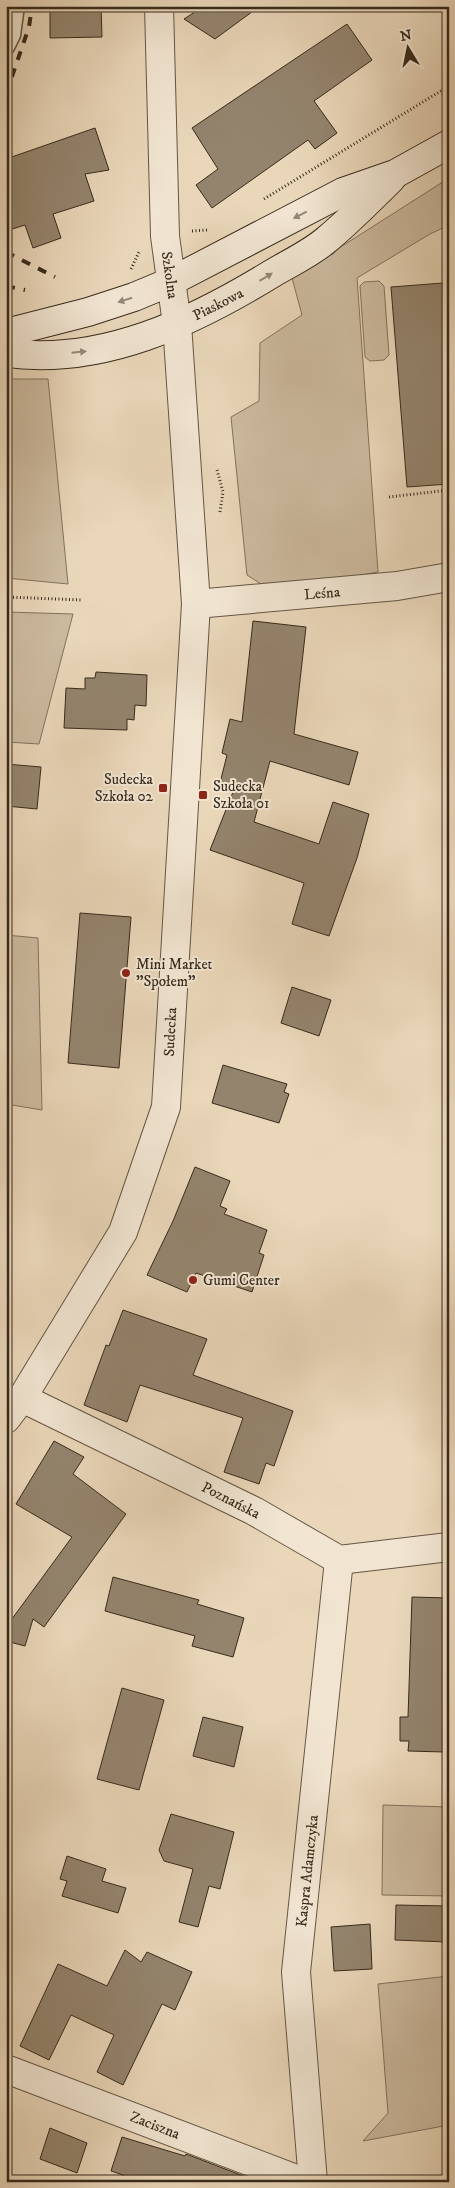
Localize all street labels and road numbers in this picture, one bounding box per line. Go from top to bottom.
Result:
street label: Szkolna [157,250,182,301]
street label: Piaskowa [190,283,247,325]
street label: Leśna [303,582,342,605]
street label: Sudecka [160,1006,181,1057]
street label: Poznańska [198,1478,264,1524]
street label: Kaspra Adamczyka [292,1813,323,1928]
street label: Zaciszna [127,2107,183,2144]

